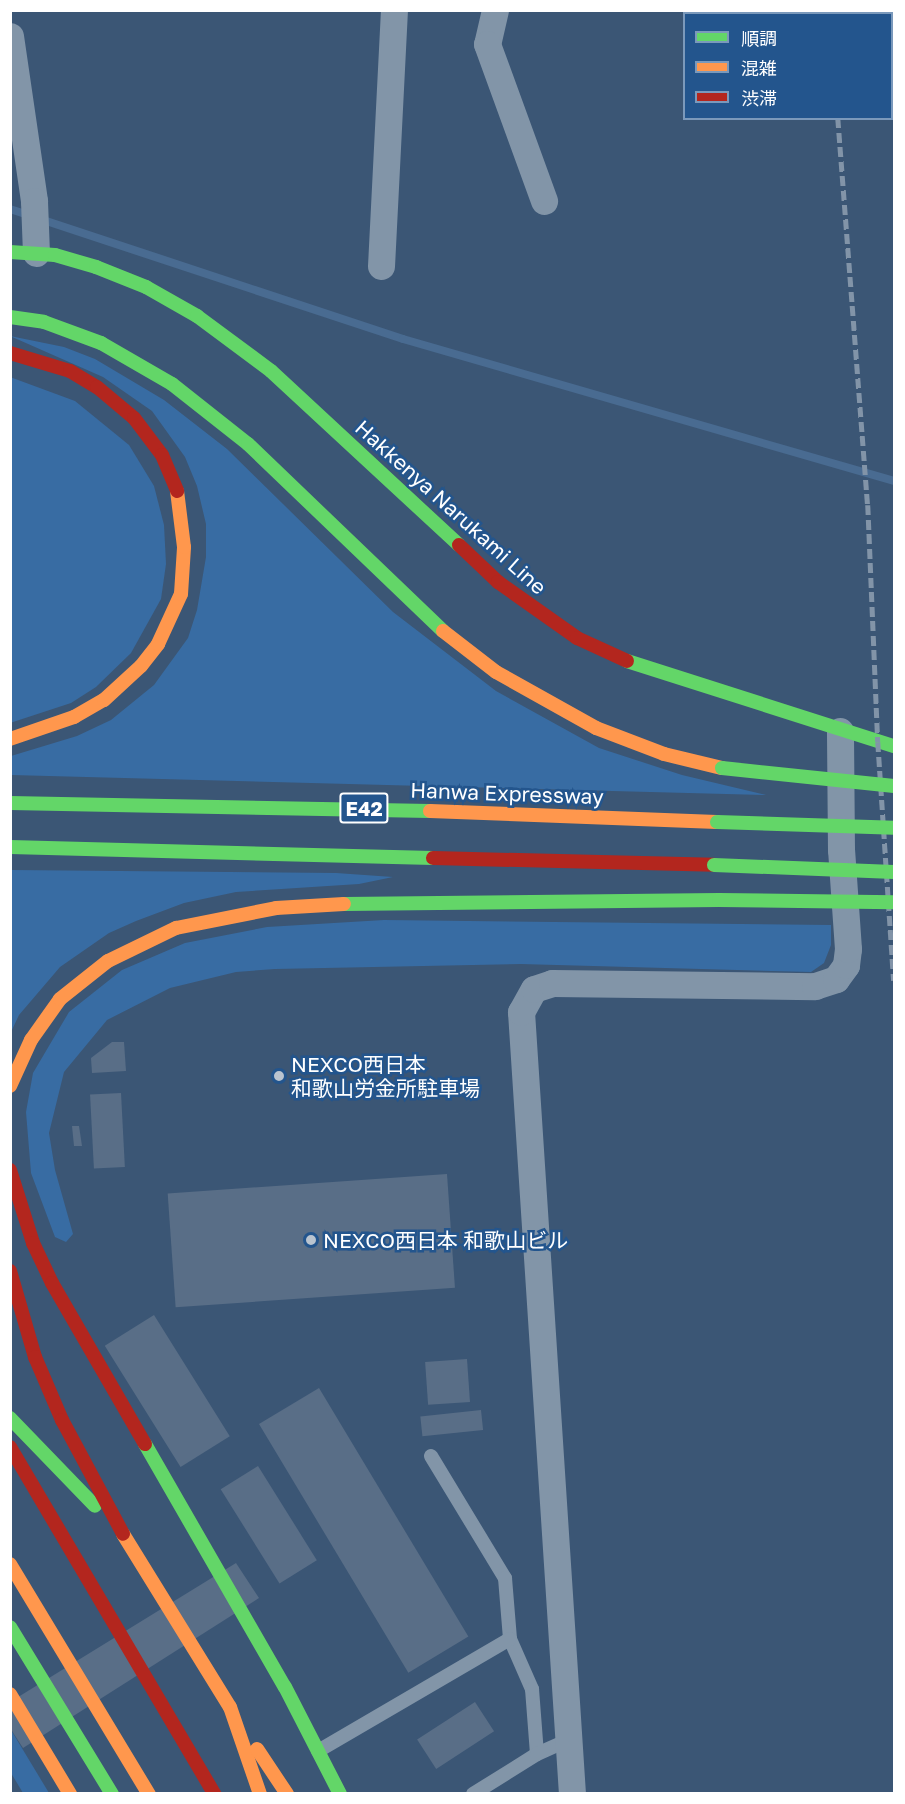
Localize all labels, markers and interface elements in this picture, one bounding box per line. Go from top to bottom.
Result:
legend [683,12,893,120]
text: 順調 [741,27,777,49]
text: 混雑 [741,57,777,79]
text: 渋滞 [741,87,777,109]
street label: Hakkenya Narukami Line [350,415,552,599]
street label: Hanwa Expressway [410,777,604,809]
road number: E42 [338,791,389,825]
place label: NEXCO西日本 和歌山労金所駐車場 [291,1051,480,1101]
marker: NEXCO西日本 和歌山労金所駐車場 [272,1069,286,1083]
place label: NEXCO西日本 和歌山ビル [323,1227,568,1253]
marker: NEXCO西日本 和歌山ビル [304,1233,318,1247]

